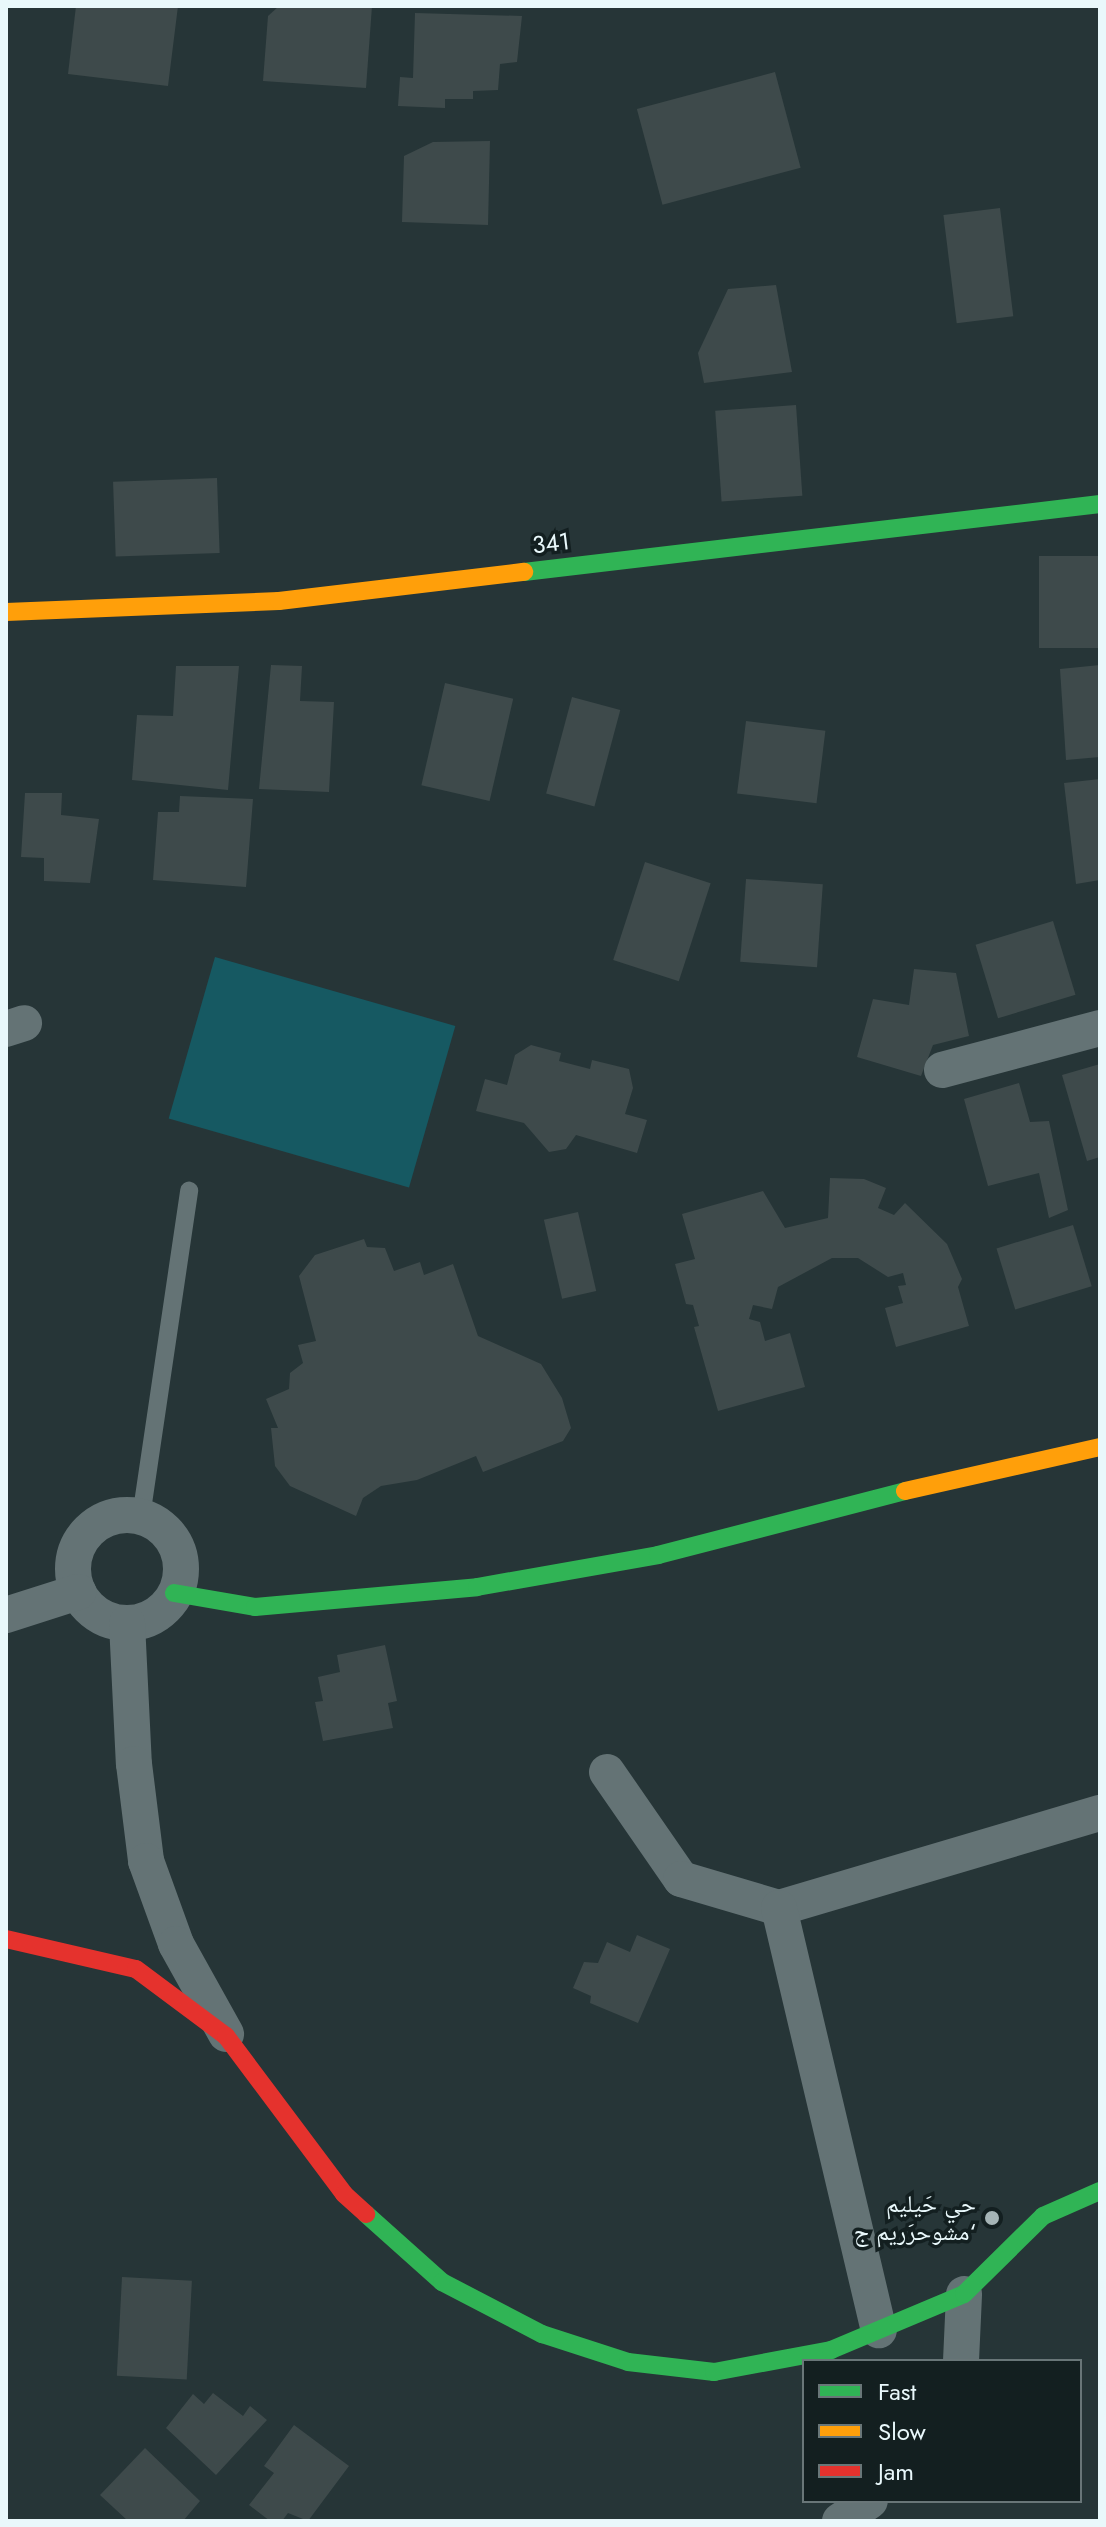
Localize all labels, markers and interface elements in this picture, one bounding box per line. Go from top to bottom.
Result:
street label: 341 [530,526,572,560]
place label: حي حَيليم مشوحرَريم ج‘ [854,2190,976,2246]
marker: حي حَيليم مشوحرَريم ج‘ [983,2209,1001,2227]
legend [802,2359,1082,2503]
text: Fast [878,2374,916,2409]
text: Slow [878,2414,926,2449]
text: Jam [878,2454,914,2489]

